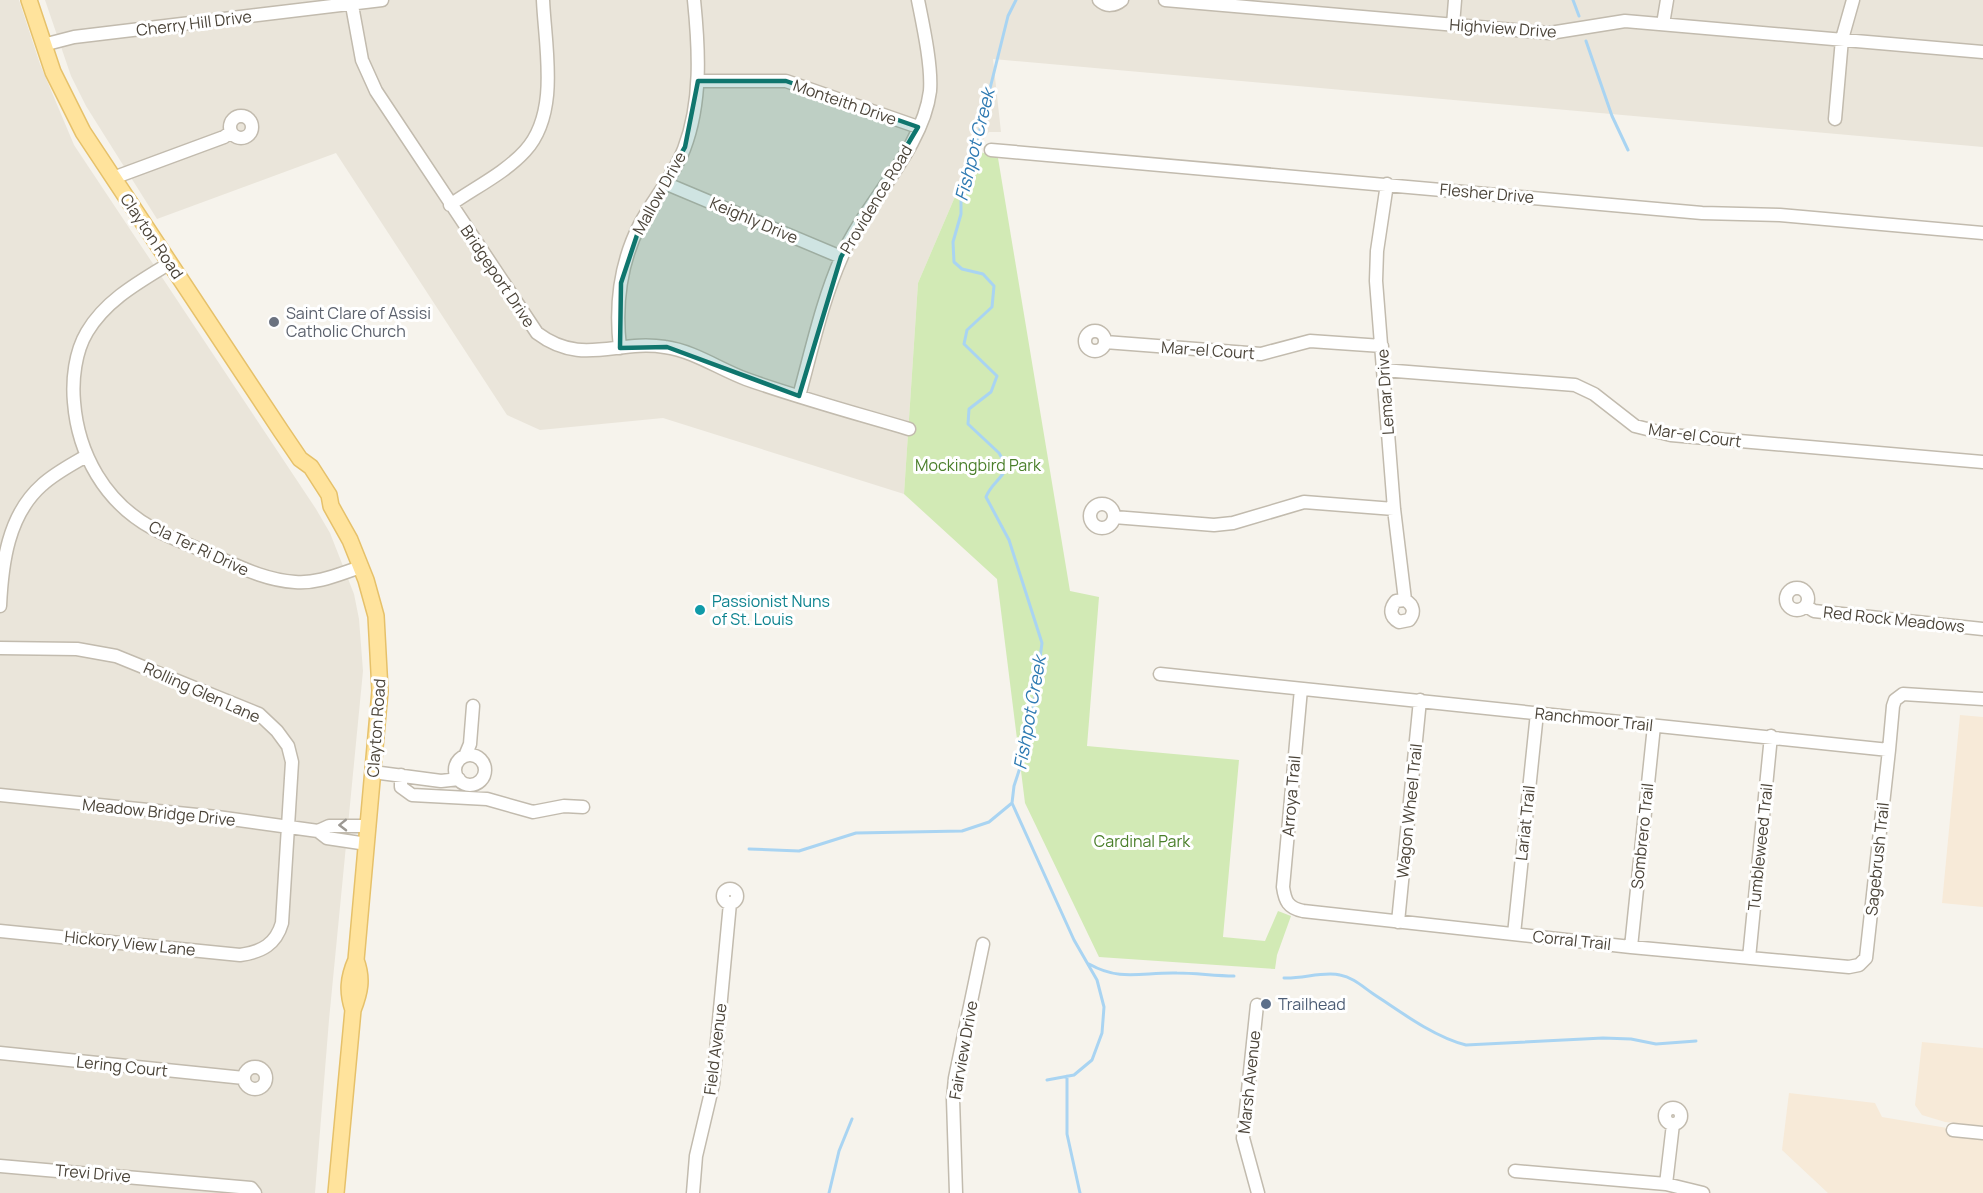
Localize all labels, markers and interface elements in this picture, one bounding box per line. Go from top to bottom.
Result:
street label: Cherry Hill Drive [135,5,253,41]
street label: Highview Drive [1449,13,1557,43]
street label: Monteith Drive [790,74,900,130]
water label: Fishpot Creek [949,83,1000,203]
street label: Providence Road [835,140,917,258]
street label: Mallow Drive [627,148,691,238]
street label: Flesher Drive [1439,178,1535,208]
street label: Clayton Road [115,189,189,283]
street label: Keighly Drive [707,192,801,248]
street label: Bridgeport Drive [456,220,540,332]
place label: Saint Clare of Assisi Catholic Church [286,302,431,342]
marker: Saint Clare of Assisi Catholic Church [267,315,281,329]
street label: Mar-el Court [1160,336,1256,364]
street label: Lemar Drive [1371,348,1399,436]
street label: Mar-el Court [1647,418,1743,452]
park label: Mockingbird Park [915,454,1042,476]
street label: Cla Ter Ri Drive [145,515,253,581]
place label: Passionist Nuns of St. Louis [712,590,830,630]
street label: Red Rock Meadows [1822,601,1966,637]
marker: Passionist Nuns of St. Louis [693,603,707,617]
water label: Fishpot Creek [1007,651,1051,771]
street label: Rolling Glen Lane [140,656,264,728]
street label: Clayton Road [362,678,390,778]
street label: Ranchmoor Trail [1534,702,1654,736]
street label: Wagon Wheel Trail [1391,742,1427,880]
street label: Arroya Trail [1276,754,1306,838]
street label: Sombrero Trail [1626,782,1658,890]
street label: Tumbleweed Trail [1742,782,1778,912]
street label: Lariat Trail [1510,784,1540,862]
street label: Meadow Bridge Drive [81,793,237,831]
street label: Sagebrush Trail [1860,801,1894,917]
one-way arrow [339,819,348,832]
park label: Cardinal Park [1094,830,1191,852]
street label: Hickory View Lane [63,925,197,961]
street label: Corral Trail [1532,925,1612,955]
place label: Trailhead [1278,993,1346,1015]
marker: Trailhead [1259,997,1273,1011]
street label: Fairview Drive [943,999,983,1101]
street label: Field Avenue [698,1002,732,1096]
street label: Marsh Avenue [1233,1029,1265,1135]
street label: Lering Court [75,1050,169,1082]
street label: Trevi Drive [54,1159,132,1187]

